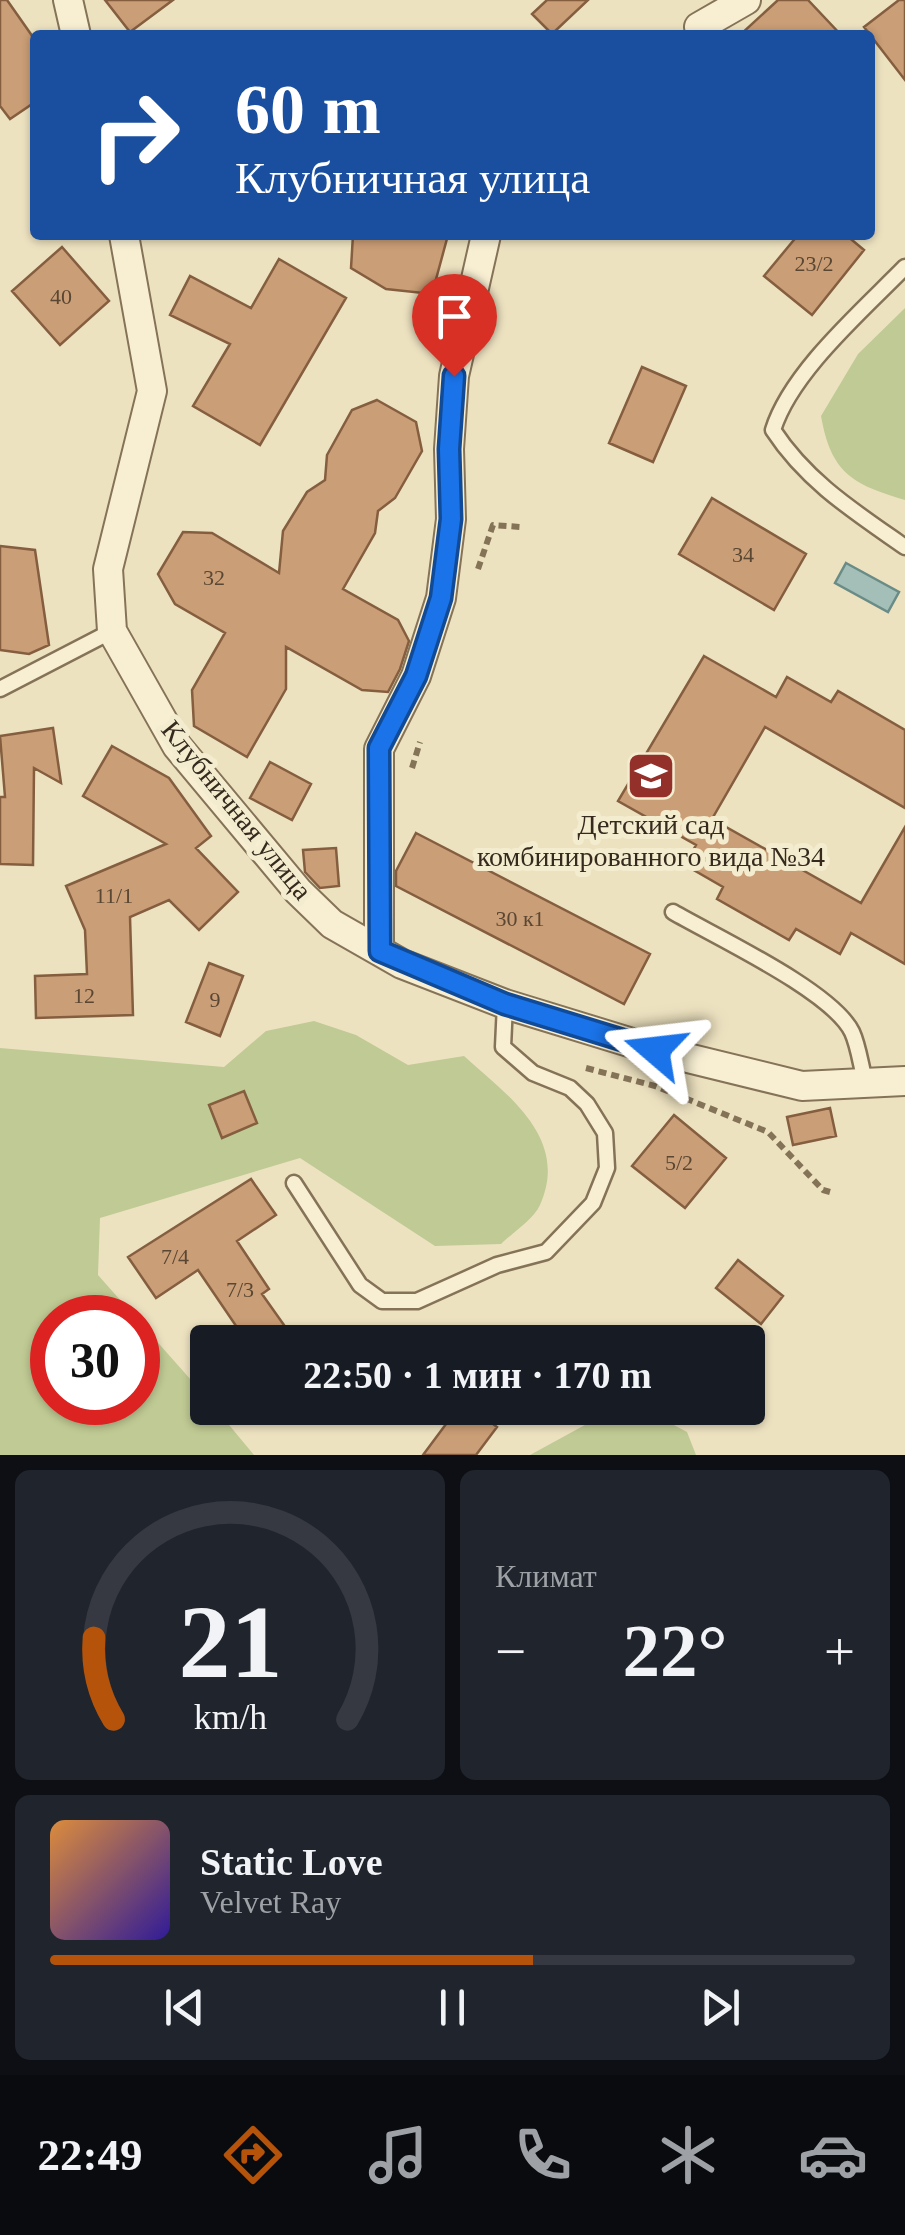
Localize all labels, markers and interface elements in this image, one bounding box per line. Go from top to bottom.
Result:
icon: right [70,70,200,200]
text: 60 m [235,71,381,148]
text: Клубничная улица [235,153,590,203]
house number: 23/2 [794,251,834,276]
pin [412,274,497,377]
house number: 40 [50,284,72,309]
icon: arrive [427,289,482,344]
house number: 34 [732,542,754,567]
house number: 32 [203,565,225,590]
street label: Клубничная улица [155,714,319,906]
school or university icon: Детский сад комбинированного вида №34 [625,750,677,802]
place label: Детский сад комбинированного вида №34 [477,809,825,872]
house number: 11/1 [95,883,133,908]
house number: 30 к1 [495,906,545,931]
house number: 12 [73,983,95,1008]
house number: 9 [210,987,221,1012]
position arrow [603,998,707,1102]
house number: 5/2 [665,1150,693,1175]
house number: 7/4 [161,1244,189,1269]
house number: 7/3 [226,1277,254,1302]
speed limit sign: 30 [30,1295,160,1425]
text: 22:50 · 1 мин · 170 m [303,1354,652,1396]
text: Климат [495,1558,597,1594]
text: 21 [178,1584,282,1699]
text: 22° [623,1609,728,1692]
text: − [495,1621,526,1682]
text: + [824,1621,855,1682]
text: km/h [193,1697,267,1737]
text: Static Love [200,1841,383,1883]
text: Velvet Ray [200,1884,341,1920]
icon: previous [157,1980,212,2035]
icon: pause [425,1980,480,2035]
icon: next [693,1980,748,2035]
icon: directions [218,2120,288,2190]
icon: music [363,2120,433,2190]
icon: phone [508,2120,578,2190]
icon: climate [653,2120,723,2190]
icon: car [798,2120,868,2190]
text: 22:49 [38,2130,143,2180]

